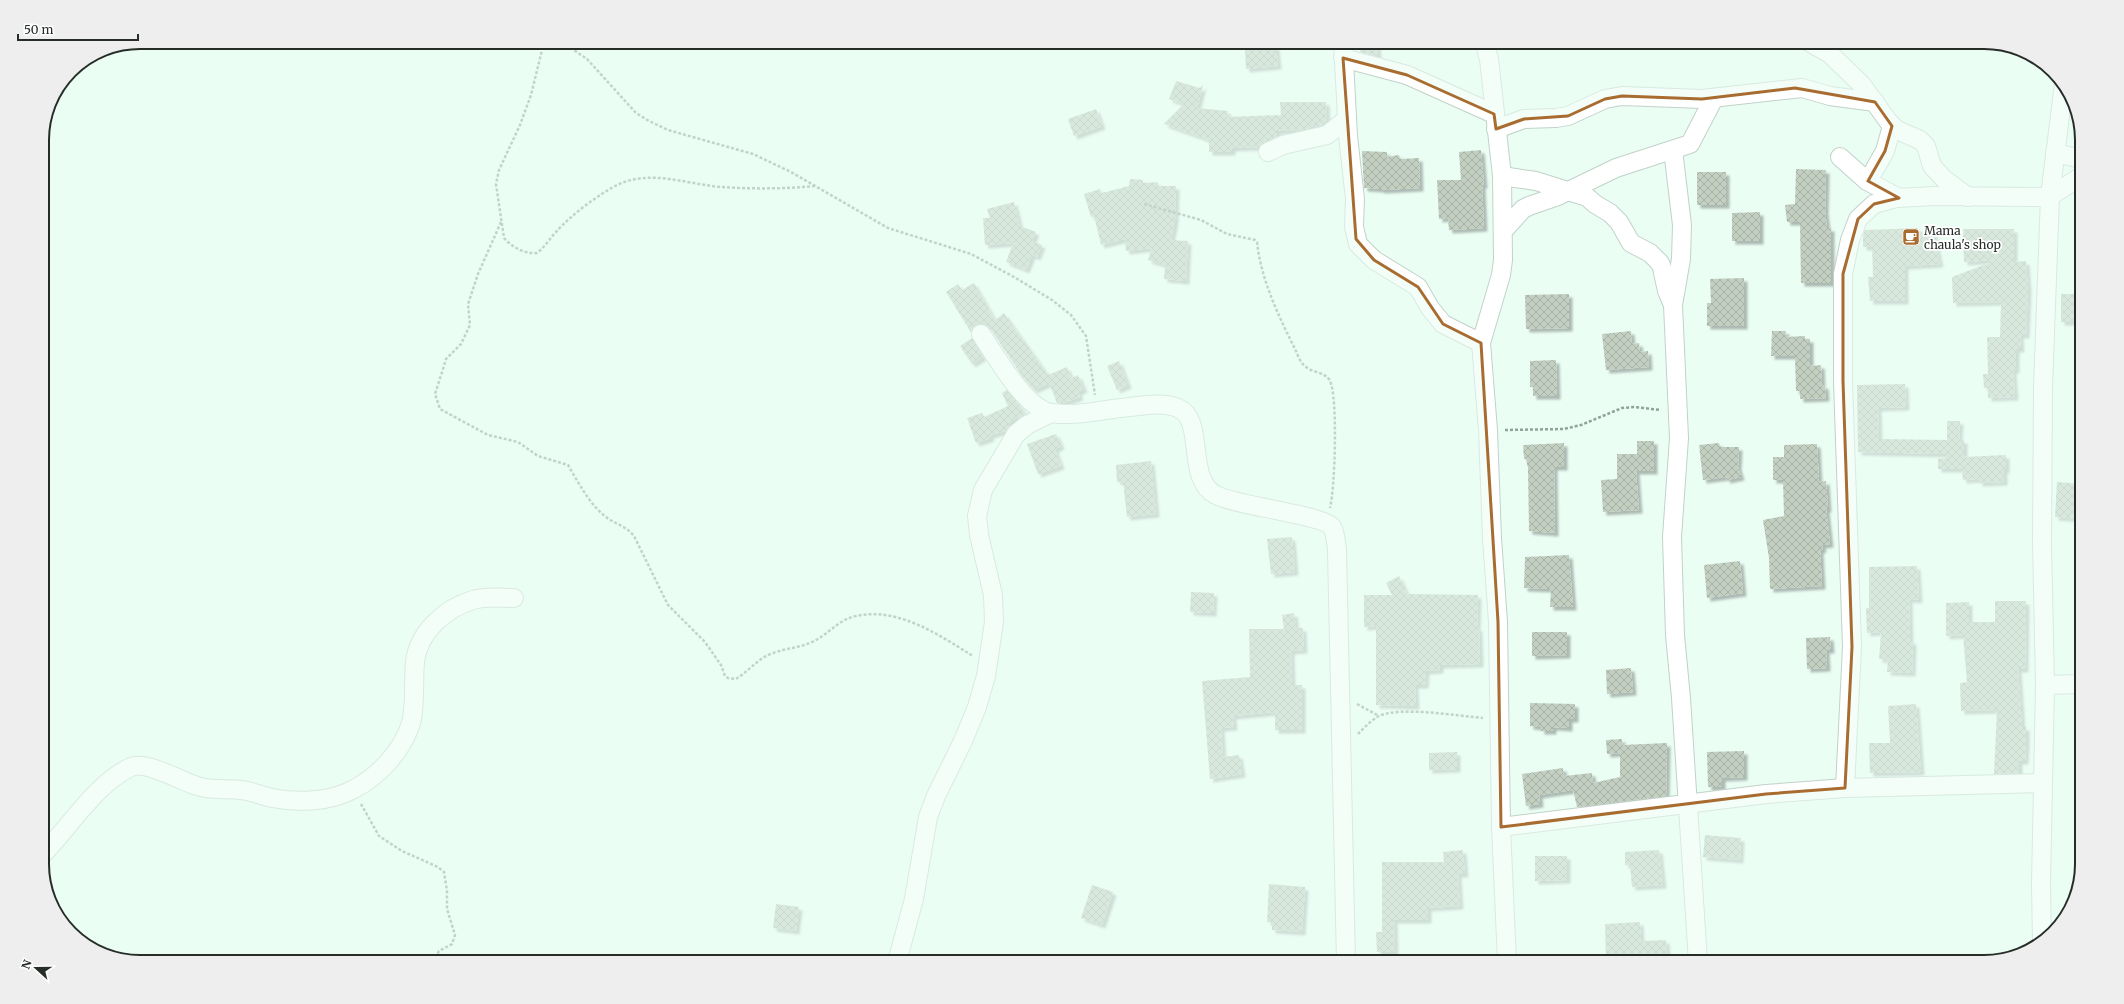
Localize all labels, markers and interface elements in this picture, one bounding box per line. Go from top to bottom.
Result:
scale bar [18,16,138,42]
text: 50 m [24,22,53,37]
place label: Mama chaula's shop [1924,223,2001,252]
cafe icon: Mama chaula's shop [1901,227,1921,247]
north arrow [16,948,56,988]
text: N [19,958,35,971]

